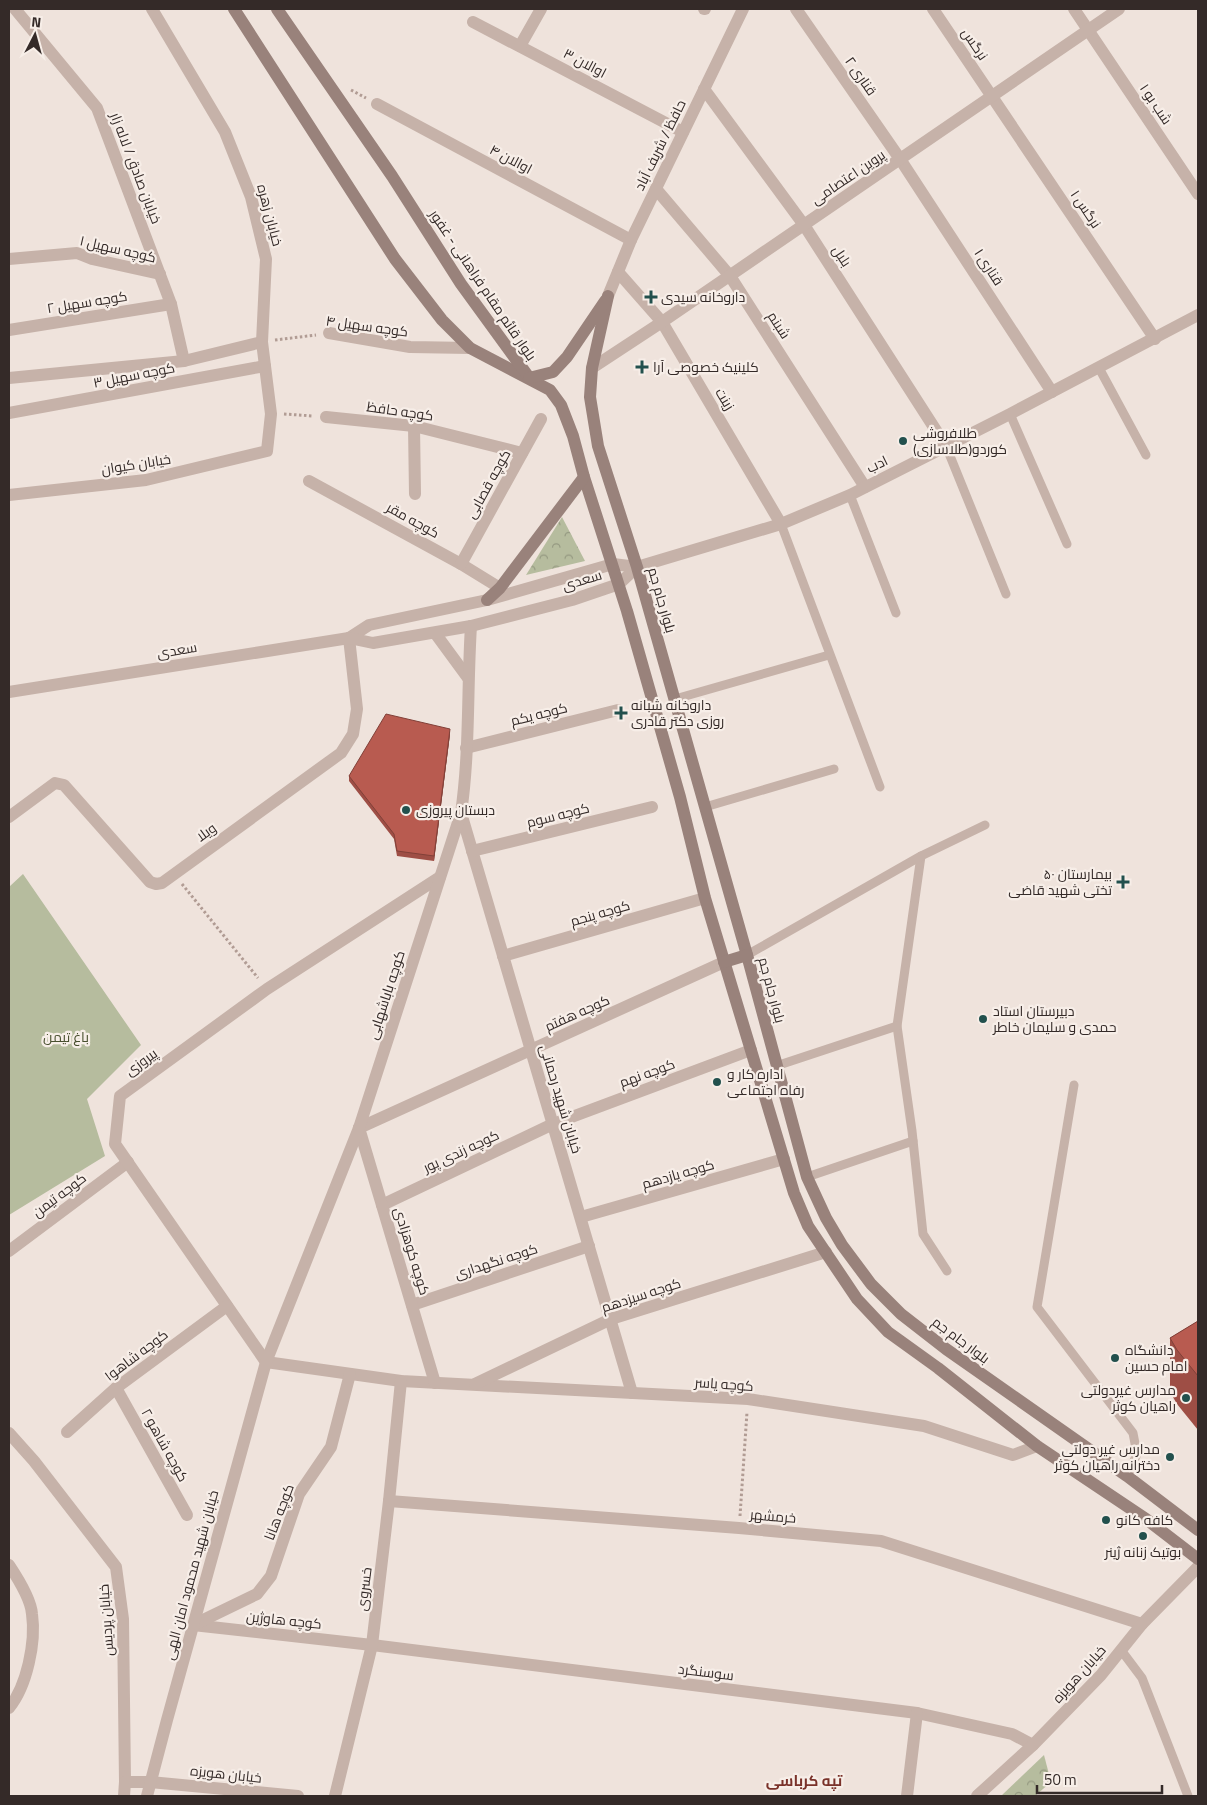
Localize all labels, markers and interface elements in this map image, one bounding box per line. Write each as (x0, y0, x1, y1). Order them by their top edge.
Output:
north arrow (10, 10, 60, 60)
text: N (30, 11, 42, 33)
street label: نرگس (957, 23, 994, 64)
street label: اوالان ۳ (560, 42, 610, 83)
street label: قناری ۲ (840, 52, 882, 100)
street label: شب بو ۱ (1135, 79, 1178, 128)
street label: حافظ / شریف آباد (628, 96, 691, 194)
street label: خیابان صادق / لاله زار (105, 108, 167, 227)
street label: اوالان ۴ (486, 139, 536, 179)
street label: پروین اعتصامی (806, 144, 889, 209)
street label: خیابان زهره (252, 181, 289, 248)
street label: نرگس ۱ (1066, 185, 1107, 232)
street label: بلوار قائم مقام فراهانی - غفور (424, 204, 542, 365)
street label: کوچه سهیل ۱ (78, 230, 158, 268)
street label: بلبل (828, 241, 857, 271)
street label: قناری ۱ (970, 244, 1009, 289)
street label: کوچه سهیل ۲ (45, 285, 129, 318)
place label: داروخانه سیدی (661, 286, 745, 307)
marker: داروخانه سیدی (645, 291, 657, 303)
street label: شبنم (763, 307, 796, 343)
street label: کوچه سهیل ۴ (325, 309, 410, 342)
street label: کوچه سهیل ۳ (91, 356, 177, 393)
place label: کلینیک خصوصی آرا (653, 356, 759, 377)
marker: کلینیک خصوصی آرا (635, 360, 649, 374)
street label: زینت (711, 383, 740, 414)
street label: کوچه حافظ (365, 395, 435, 426)
place label: طلافروشی کوردو(طلاسازی) (913, 422, 1007, 459)
marker: طلافروشی کوردو(طلاسازی) (897, 435, 909, 447)
street label: کوچه قصابی (460, 445, 515, 522)
street label: خیابان کیوان (100, 448, 172, 479)
street label: ادب (862, 449, 891, 478)
street label: کوچه مقر (382, 496, 444, 543)
street label: سعدی (559, 564, 604, 595)
street label: بلوار جام جم (643, 565, 682, 635)
street label: سعدی (155, 636, 199, 663)
place label: داروخانه شبانه روزی دکتر قادری (631, 694, 724, 731)
street label: کوچه یکم (508, 696, 570, 731)
marker: داروخانه شبانه روزی دکتر قادری (615, 707, 627, 719)
street label: کوچه سوم (524, 797, 592, 832)
place label: دبستان پیروزی (416, 799, 495, 820)
marker: دبستان پیروزی (400, 804, 412, 816)
street label: ویلا (191, 817, 220, 846)
place label: بیمارستان ۵۰ تختی شهید قاضی (1008, 863, 1112, 900)
marker: بیمارستان ۵۰ تختی شهید قاضی (1116, 875, 1130, 889)
street label: کوچه پنجم (567, 894, 632, 931)
street label: کوچه باباشهابی (361, 948, 410, 1042)
street label: بلوار جام جم (754, 955, 791, 1025)
street label: کوچه هفتم (541, 989, 613, 1036)
place label: دبیرستان استاد حمدی و سلیمان خاطر (992, 1000, 1117, 1037)
marker: دبیرستان استاد حمدی و سلیمان خاطر (977, 1013, 989, 1025)
park label: باغ تیمن (43, 1026, 89, 1047)
street label: پیروزی (120, 1042, 162, 1081)
street label: خیابان شهید رحمانی (535, 1042, 588, 1156)
street label: کوچه نهم (616, 1053, 678, 1092)
place label: اداره کار و رفاه اجتماعی (727, 1063, 804, 1100)
marker: اداره کار و رفاه اجتماعی (711, 1076, 723, 1088)
street label: کوچه زندی پور (418, 1124, 502, 1178)
street label: کوچه یازدهم (639, 1153, 717, 1194)
street label: کوچه تیمن (27, 1167, 90, 1222)
street label: کوچه کوهزادی (389, 1204, 436, 1297)
street label: کوچه نگهداری (452, 1237, 540, 1284)
street label: کوچه سیزدهم (598, 1272, 683, 1317)
street label: بلوار جام جم (928, 1311, 995, 1368)
street label: کوچه شاهو۱ (99, 1324, 172, 1386)
place label: دانشگاه امام حسین (1125, 1339, 1187, 1376)
marker: دانشگاه امام حسین (1109, 1352, 1121, 1364)
street label: کوچه یاسر (693, 1371, 754, 1396)
place label: مدارس غیردولتی راهیان کوثر (1081, 1379, 1176, 1416)
marker: مدارس غیردولتی راهیان کوثر (1180, 1392, 1192, 1404)
street label: کوچه شاهو ۲ (137, 1404, 194, 1485)
place label: مدارس غیر دولتی دخترانه راهیان کوثر (1053, 1438, 1160, 1475)
marker: مدارس غیر دولتی دخترانه راهیان کوثر (1164, 1451, 1176, 1463)
street label: کوچه هانا (258, 1481, 299, 1543)
street label: خیابان شهید محمود امان الهی (158, 1488, 223, 1662)
street label: خرمشهر (748, 1503, 797, 1528)
place label: کافه کانو (1116, 1509, 1173, 1530)
marker: کافه کانو (1100, 1514, 1112, 1526)
marker: بوتیک زنانه ژینر (1137, 1530, 1149, 1542)
place label: بوتیک زنانه ژینر (1104, 1541, 1181, 1562)
street label: خسروی (350, 1566, 377, 1612)
street label: خیابان پردیس (93, 1583, 118, 1657)
street label: کوچه هاوژین (245, 1605, 323, 1634)
street label: خیابان هویزه (1047, 1640, 1110, 1707)
street label: سوسنگرد (677, 1658, 735, 1685)
street label: خیابان هویزه (189, 1759, 263, 1788)
scale bar (1037, 1762, 1162, 1794)
text: 50 m (1044, 1768, 1077, 1791)
district label: تپه کرباسی (766, 1769, 843, 1792)

